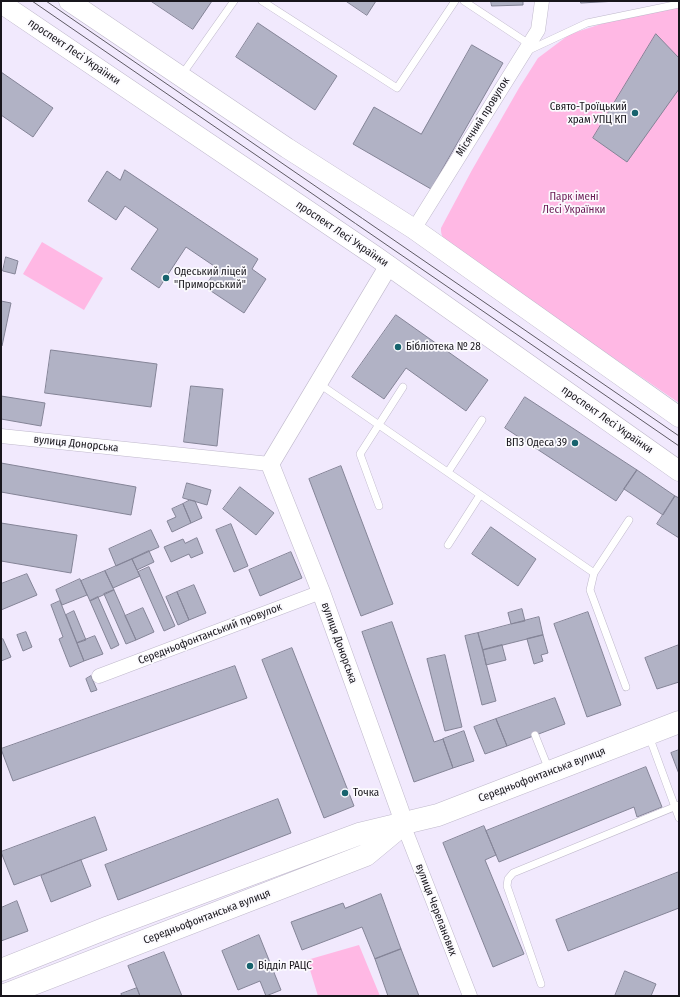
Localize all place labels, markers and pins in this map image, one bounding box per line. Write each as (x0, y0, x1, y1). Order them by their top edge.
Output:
place label: Свято-Троїцький храм УПЦ КП (550, 100, 627, 126)
marker: Свято-Троїцький храм УПЦ КП (630, 108, 640, 118)
place label: Одеський ліцей "Приморський" (174, 265, 247, 291)
marker: Одеський ліцей "Приморський" (161, 273, 171, 283)
place label: Бібліотека № 28 (406, 340, 481, 354)
marker: Бібліотека № 28 (393, 342, 403, 352)
place label: ВПЗ Одеса 39 (506, 436, 567, 450)
marker: ВПЗ Одеса 39 (570, 438, 580, 448)
place label: Точка (353, 786, 379, 800)
marker: Точка (340, 788, 350, 798)
place label: Відділ РАЦС (258, 959, 312, 973)
marker: Відділ РАЦС (245, 961, 255, 971)

